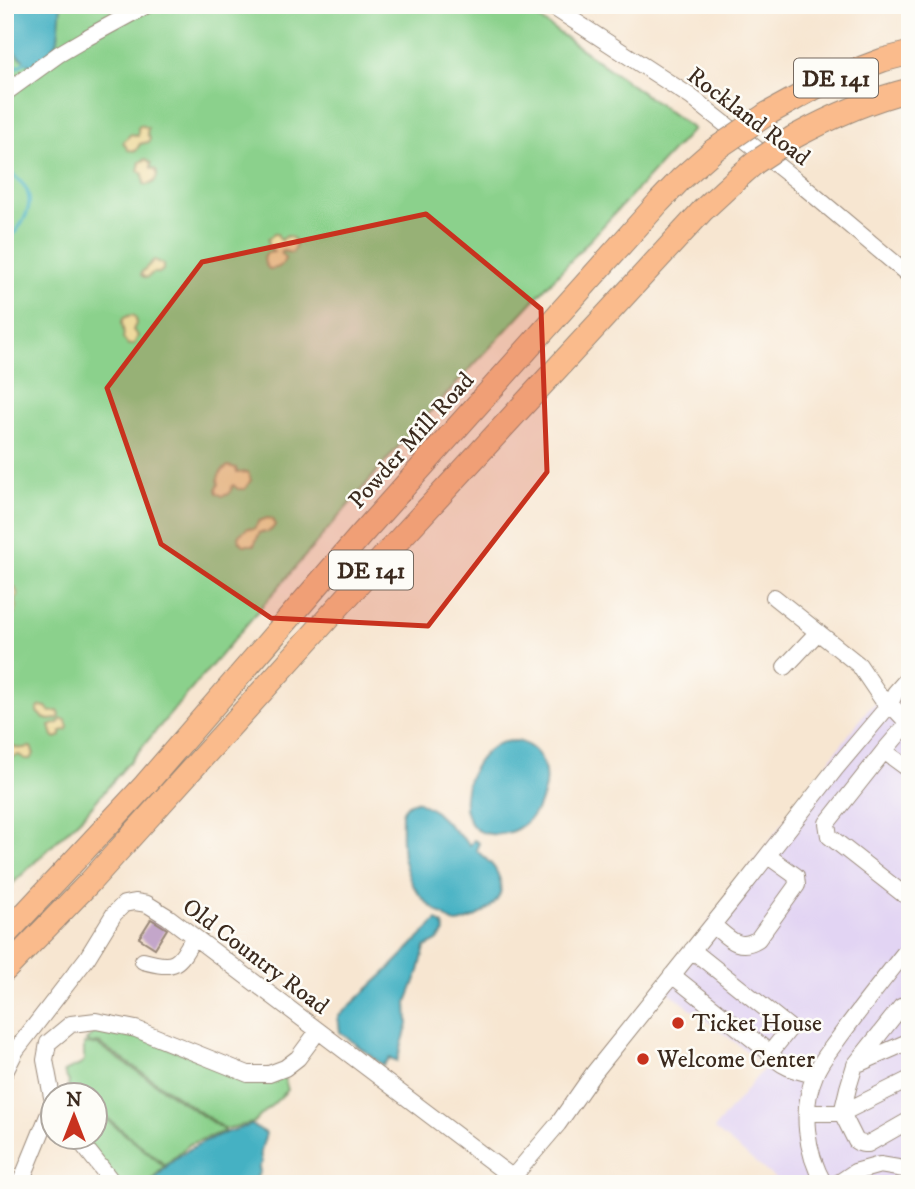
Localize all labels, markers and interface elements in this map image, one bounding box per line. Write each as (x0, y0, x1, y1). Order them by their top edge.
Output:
road number: DE 141 (794, 58, 878, 97)
street label: Rockland Road (681, 61, 816, 173)
street label: Powder Mill Road (342, 366, 481, 515)
road number: DE 141 (329, 550, 413, 590)
street label: Old Country Road (176, 892, 335, 1022)
place label: Ticket House (692, 1009, 822, 1039)
marker: Ticket House (670, 1015, 686, 1031)
place label: Welcome Center (656, 1045, 815, 1075)
marker: Welcome Center (635, 1051, 651, 1067)
north arrow (38, 1080, 108, 1150)
text: N (66, 1089, 82, 1112)

